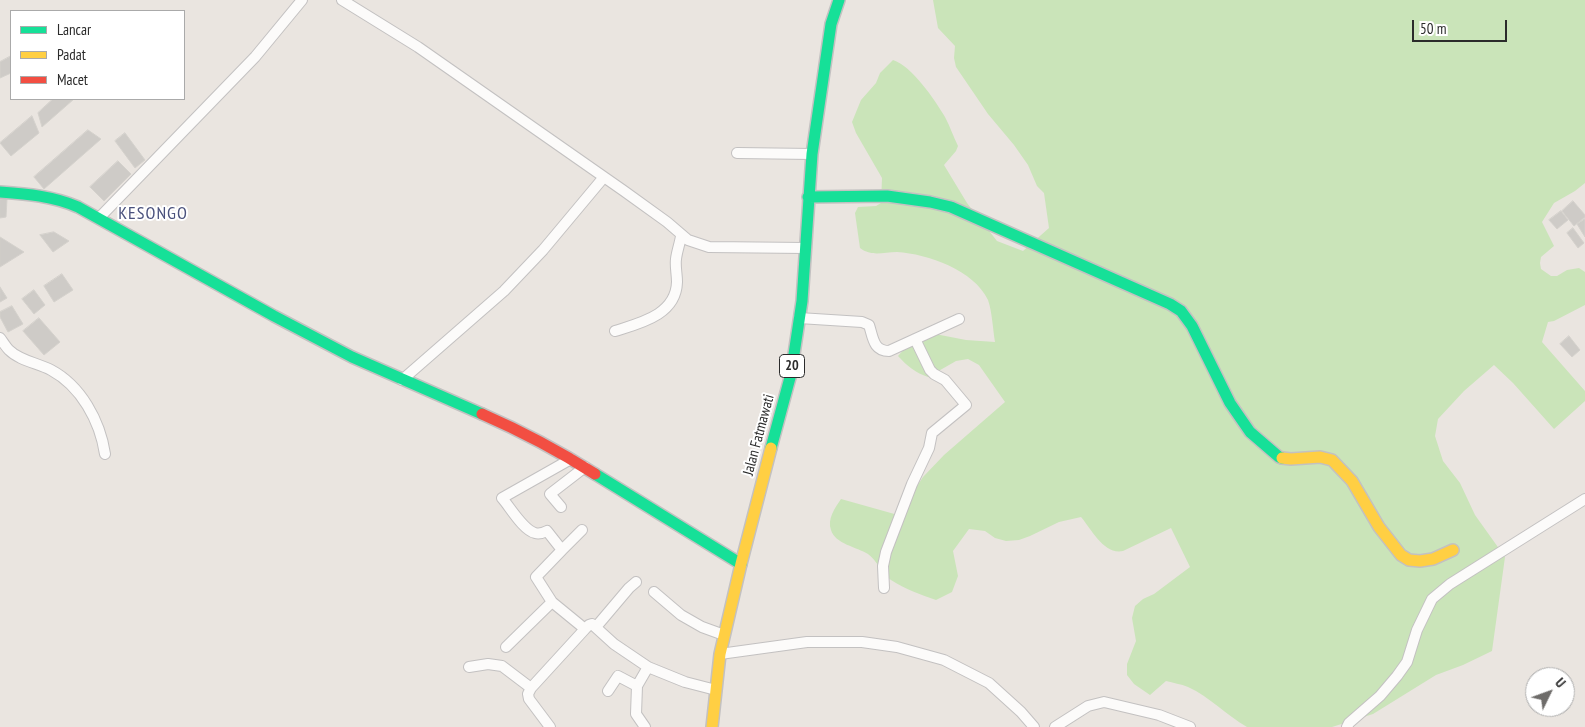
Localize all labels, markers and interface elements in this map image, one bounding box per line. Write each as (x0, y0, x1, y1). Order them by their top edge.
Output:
legend (10, 10, 185, 100)
scale bar (1415, 10, 1510, 42)
text: 50 m (1420, 19, 1446, 38)
text: Lancar (57, 20, 91, 39)
text: Padat (57, 45, 86, 64)
text: Macet (57, 70, 88, 89)
district label: KESONGO (117, 203, 189, 225)
road number: 20 (780, 354, 804, 378)
street label: Jalan Fatmawati (740, 392, 778, 478)
north arrow (1525, 667, 1575, 717)
text: U (1551, 674, 1570, 691)

